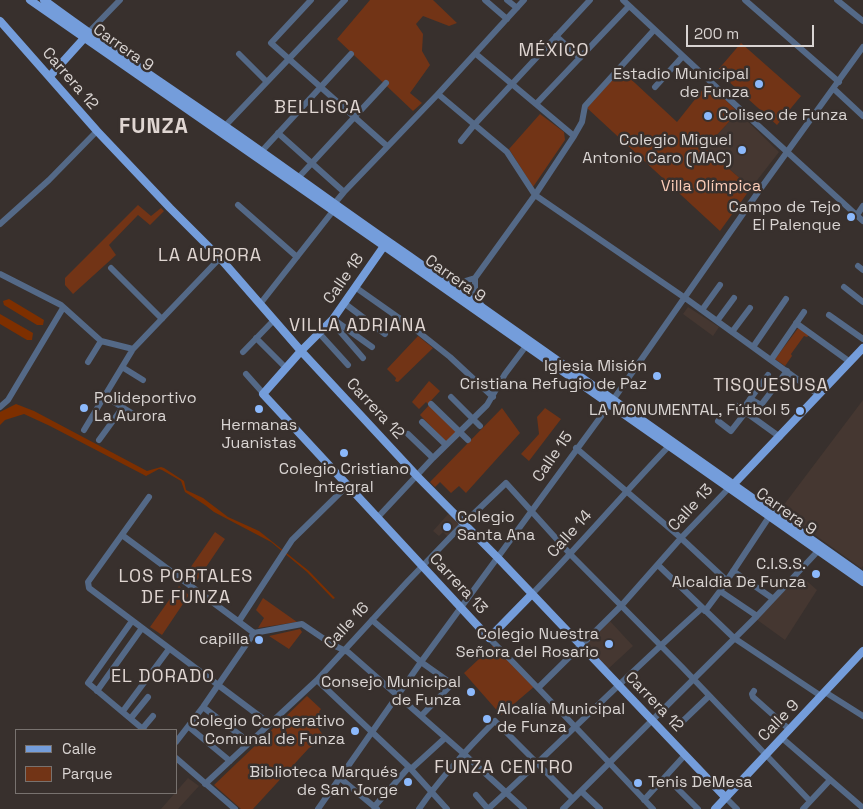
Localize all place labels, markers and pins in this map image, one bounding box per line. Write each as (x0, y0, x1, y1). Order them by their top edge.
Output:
place label: Estadio Municipal de Funza (613, 65, 749, 103)
marker: Estadio Municipal de Funza (753, 78, 765, 90)
place label: Coliseo de Funza (718, 106, 848, 126)
marker: Coliseo de Funza (702, 110, 714, 122)
place label: Colegio Miguel Antonio Caro (MAC) (582, 131, 732, 169)
marker: Colegio Miguel Antonio Caro (MAC) (736, 144, 748, 156)
place label: Campo de Tejo El Palenque (728, 198, 841, 236)
marker: Campo de Tejo El Palenque (845, 211, 857, 223)
place label: Iglesia Misión Cristiana Refugio de Paz (460, 357, 647, 395)
marker: Iglesia Misión Cristiana Refugio de Paz (651, 370, 663, 382)
place label: Polideportivo La Aurora (94, 389, 197, 427)
place label: LA MONUMENTAL, Fútbol 5 (589, 401, 790, 421)
marker: Polideportivo La Aurora (78, 402, 90, 414)
marker: Hermanas Juanistas (253, 403, 265, 415)
marker: LA MONUMENTAL, Fútbol 5 (794, 405, 806, 417)
place label: Hermanas Juanistas (221, 416, 297, 454)
marker: Colegio Cristiano Integral (338, 447, 350, 459)
place label: Colegio Cristiano Integral (279, 460, 409, 498)
place label: Colegio Santa Ana (457, 508, 535, 546)
marker: Colegio Santa Ana (441, 521, 453, 533)
place label: C.I.S.S. Alcaldia De Funza (672, 555, 806, 593)
marker: C.I.S.S. Alcaldia De Funza (810, 568, 822, 580)
place label: Colegio Nuestra Señora del Rosario (456, 625, 599, 663)
place label: capilla (199, 630, 249, 650)
marker: capilla (253, 634, 265, 646)
marker: Colegio Nuestra Señora del Rosario (603, 638, 615, 650)
place label: Consejo Municipal de Funza (321, 673, 461, 711)
marker: Consejo Municipal de Funza (465, 686, 477, 698)
place label: Alcalía Municipal de Funza (497, 700, 625, 738)
place label: Colegio Cooperativo Comunal de Funza (190, 712, 345, 750)
marker: Alcalía Municipal de Funza (481, 713, 493, 725)
marker: Colegio Cooperativo Comunal de Funza (349, 725, 361, 737)
place label: Biblioteca Marqués de San Jorge (250, 763, 398, 801)
place label: Tenis DeMesa (648, 773, 753, 793)
marker: Biblioteca Marqués de San Jorge (402, 776, 414, 788)
marker: Tenis DeMesa (632, 777, 644, 789)

